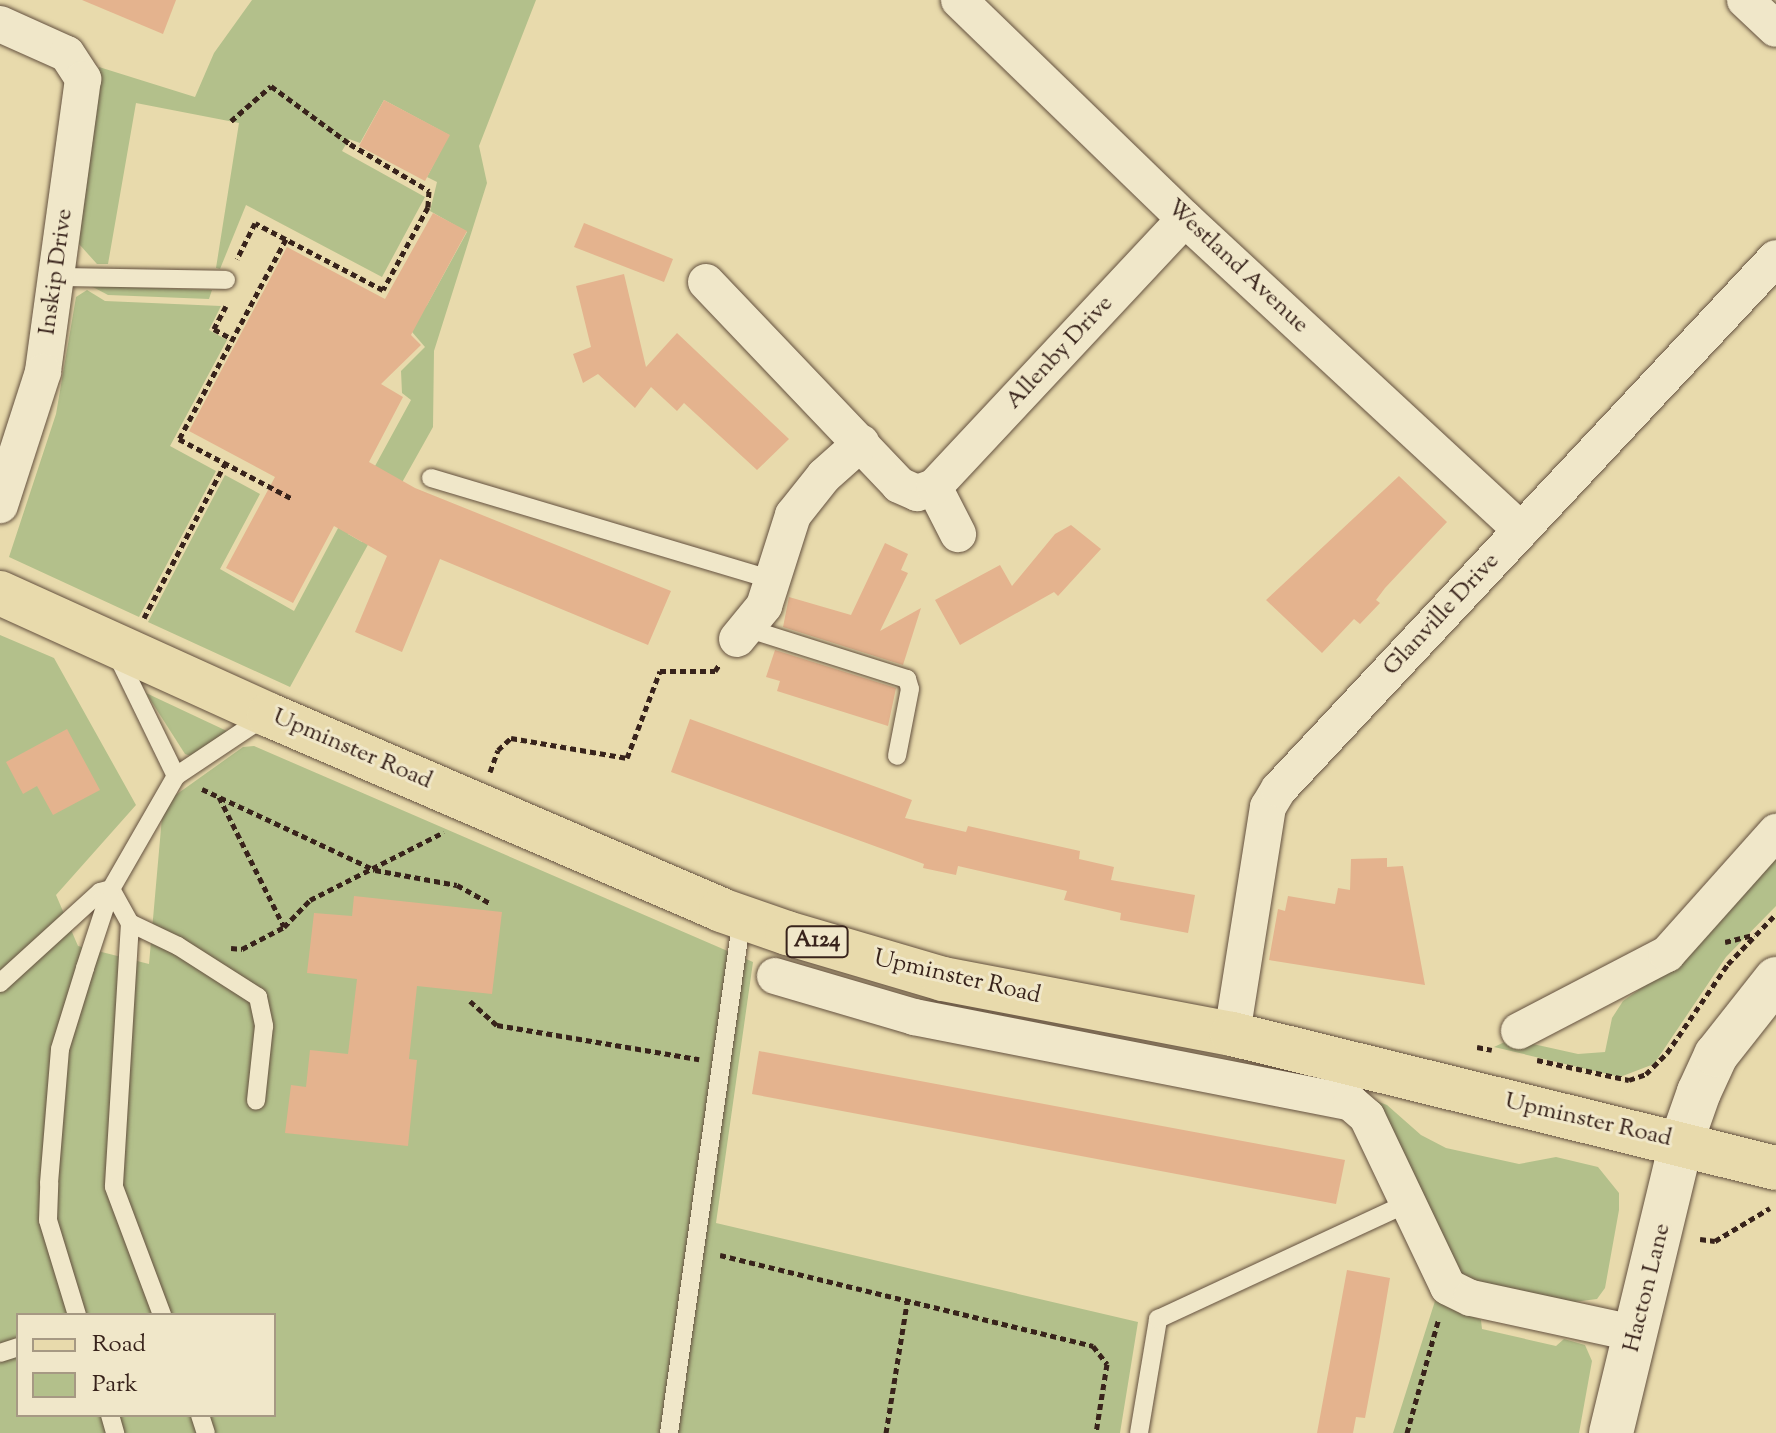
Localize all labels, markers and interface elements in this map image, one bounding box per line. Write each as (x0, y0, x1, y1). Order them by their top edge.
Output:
street label: Westland Avenue (1160, 194, 1314, 340)
street label: Inskip Drive (34, 207, 80, 337)
street label: Allenby Drive (1000, 290, 1120, 416)
street label: Glanville Drive (1378, 548, 1506, 682)
street label: Upminster Road (268, 703, 436, 797)
road number: A124 (785, 924, 849, 960)
street label: Upminster Road (871, 945, 1043, 1011)
street label: Upminster Road (1502, 1088, 1674, 1154)
street label: Hacton Lane (1618, 1221, 1678, 1355)
legend (16, 1313, 276, 1417)
text: Road (92, 1328, 146, 1362)
text: Park (92, 1368, 138, 1402)

